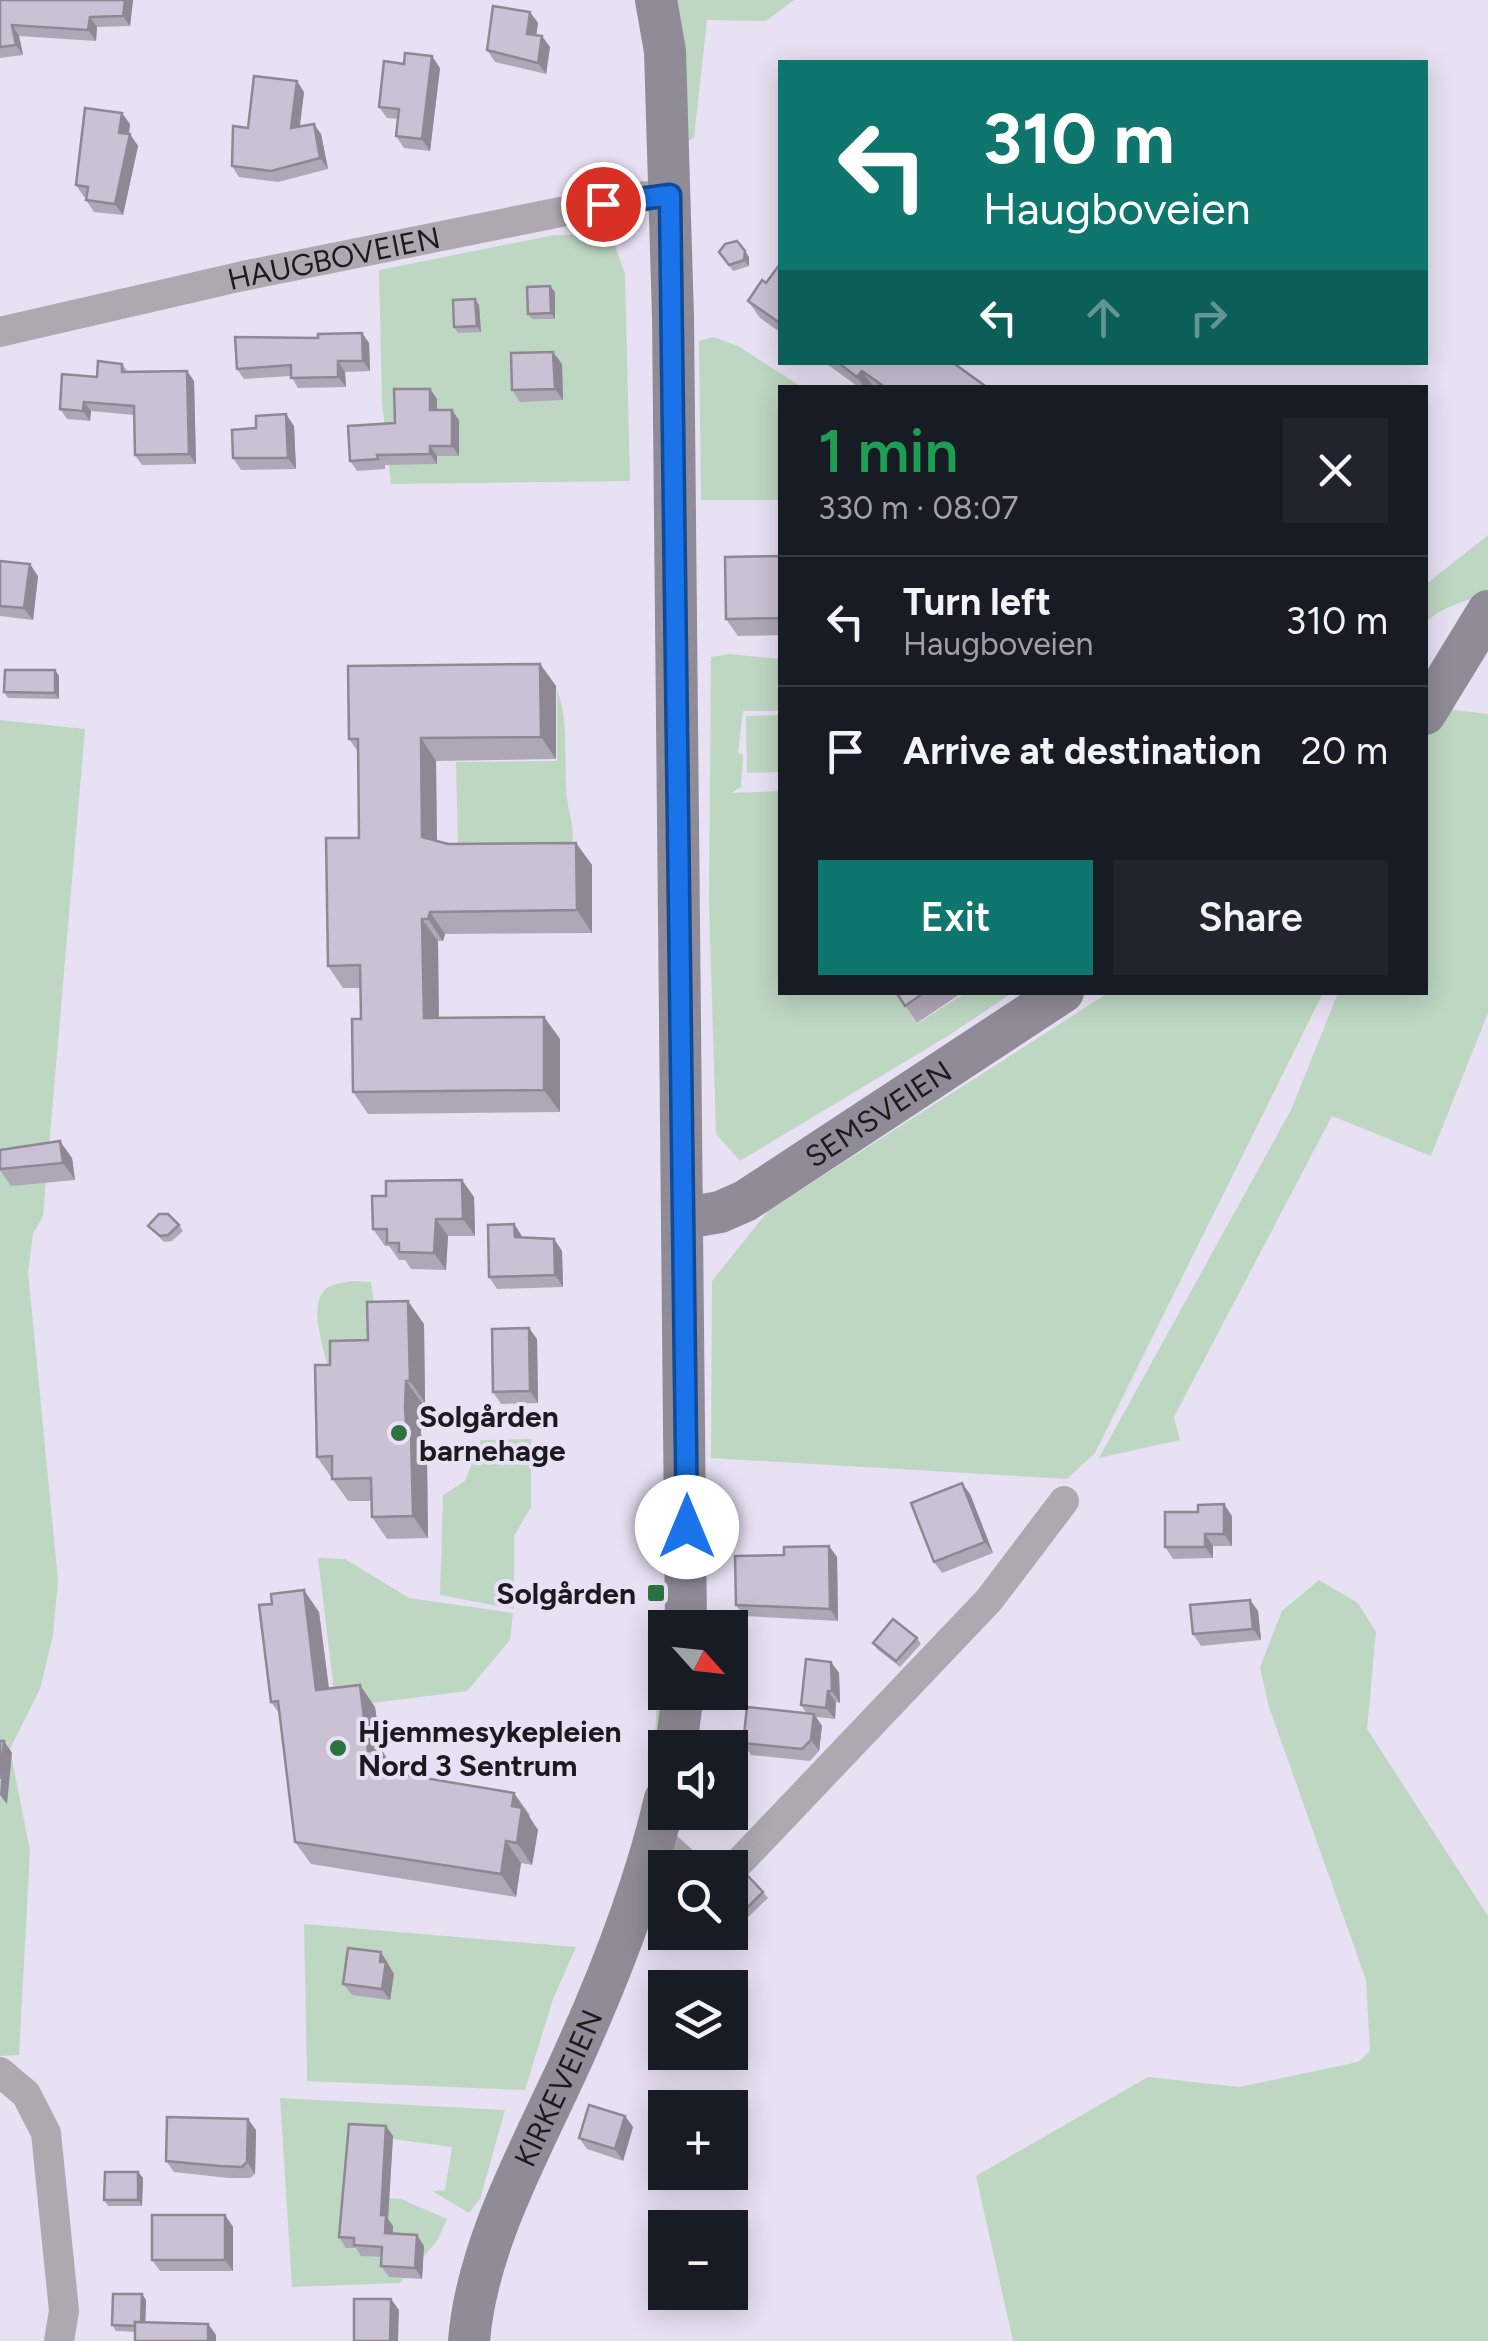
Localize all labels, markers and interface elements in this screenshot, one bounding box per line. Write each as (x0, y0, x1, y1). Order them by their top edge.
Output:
text: 310 m (983, 96, 1175, 181)
icon: left (818, 100, 948, 230)
pin (561, 162, 646, 247)
icon: arrive (576, 177, 631, 232)
text: Haugboveien (983, 181, 1251, 235)
street label: HAUGBOVEIEN (224, 218, 443, 297)
icon: left (971, 290, 1026, 345)
icon: ahead (1076, 290, 1131, 345)
icon: right (1181, 290, 1236, 345)
text: 1 min (818, 415, 958, 487)
button: close (1283, 418, 1388, 523)
text: 330 m · 08:07 (818, 489, 1018, 527)
text: Turn left (903, 579, 1051, 625)
icon: left (818, 594, 873, 649)
text: 310 m (1286, 598, 1388, 644)
text: Haugboveien (903, 625, 1093, 663)
icon: arrive (818, 724, 873, 779)
text: Arrive at destination (903, 728, 1261, 774)
text: 20 m (1301, 728, 1388, 774)
button: Exit (818, 860, 1093, 975)
button: Share (1113, 860, 1388, 975)
street label: SEMSVEIEN (798, 1052, 958, 1175)
place label: Solgården barnehage (419, 1398, 566, 1469)
marker: Solgården barnehage (388, 1422, 410, 1444)
position arrow (635, 1475, 739, 1579)
place label: Solgården (496, 1575, 636, 1612)
marker: Solgården (645, 1582, 667, 1604)
north arrow (648, 1610, 748, 1710)
map controls (648, 1610, 748, 2310)
place label: Hjemmesykepleien Nord 3 Sentrum (358, 1713, 622, 1784)
button: sound (648, 1730, 748, 1830)
marker: Hjemmesykepleien Nord 3 Sentrum (327, 1737, 349, 1759)
button: search (648, 1850, 748, 1950)
button: layers (648, 1970, 748, 2070)
street label: KIRKEVEIEN (506, 2004, 610, 2172)
button: + (648, 2090, 748, 2190)
button: − (648, 2210, 748, 2310)

